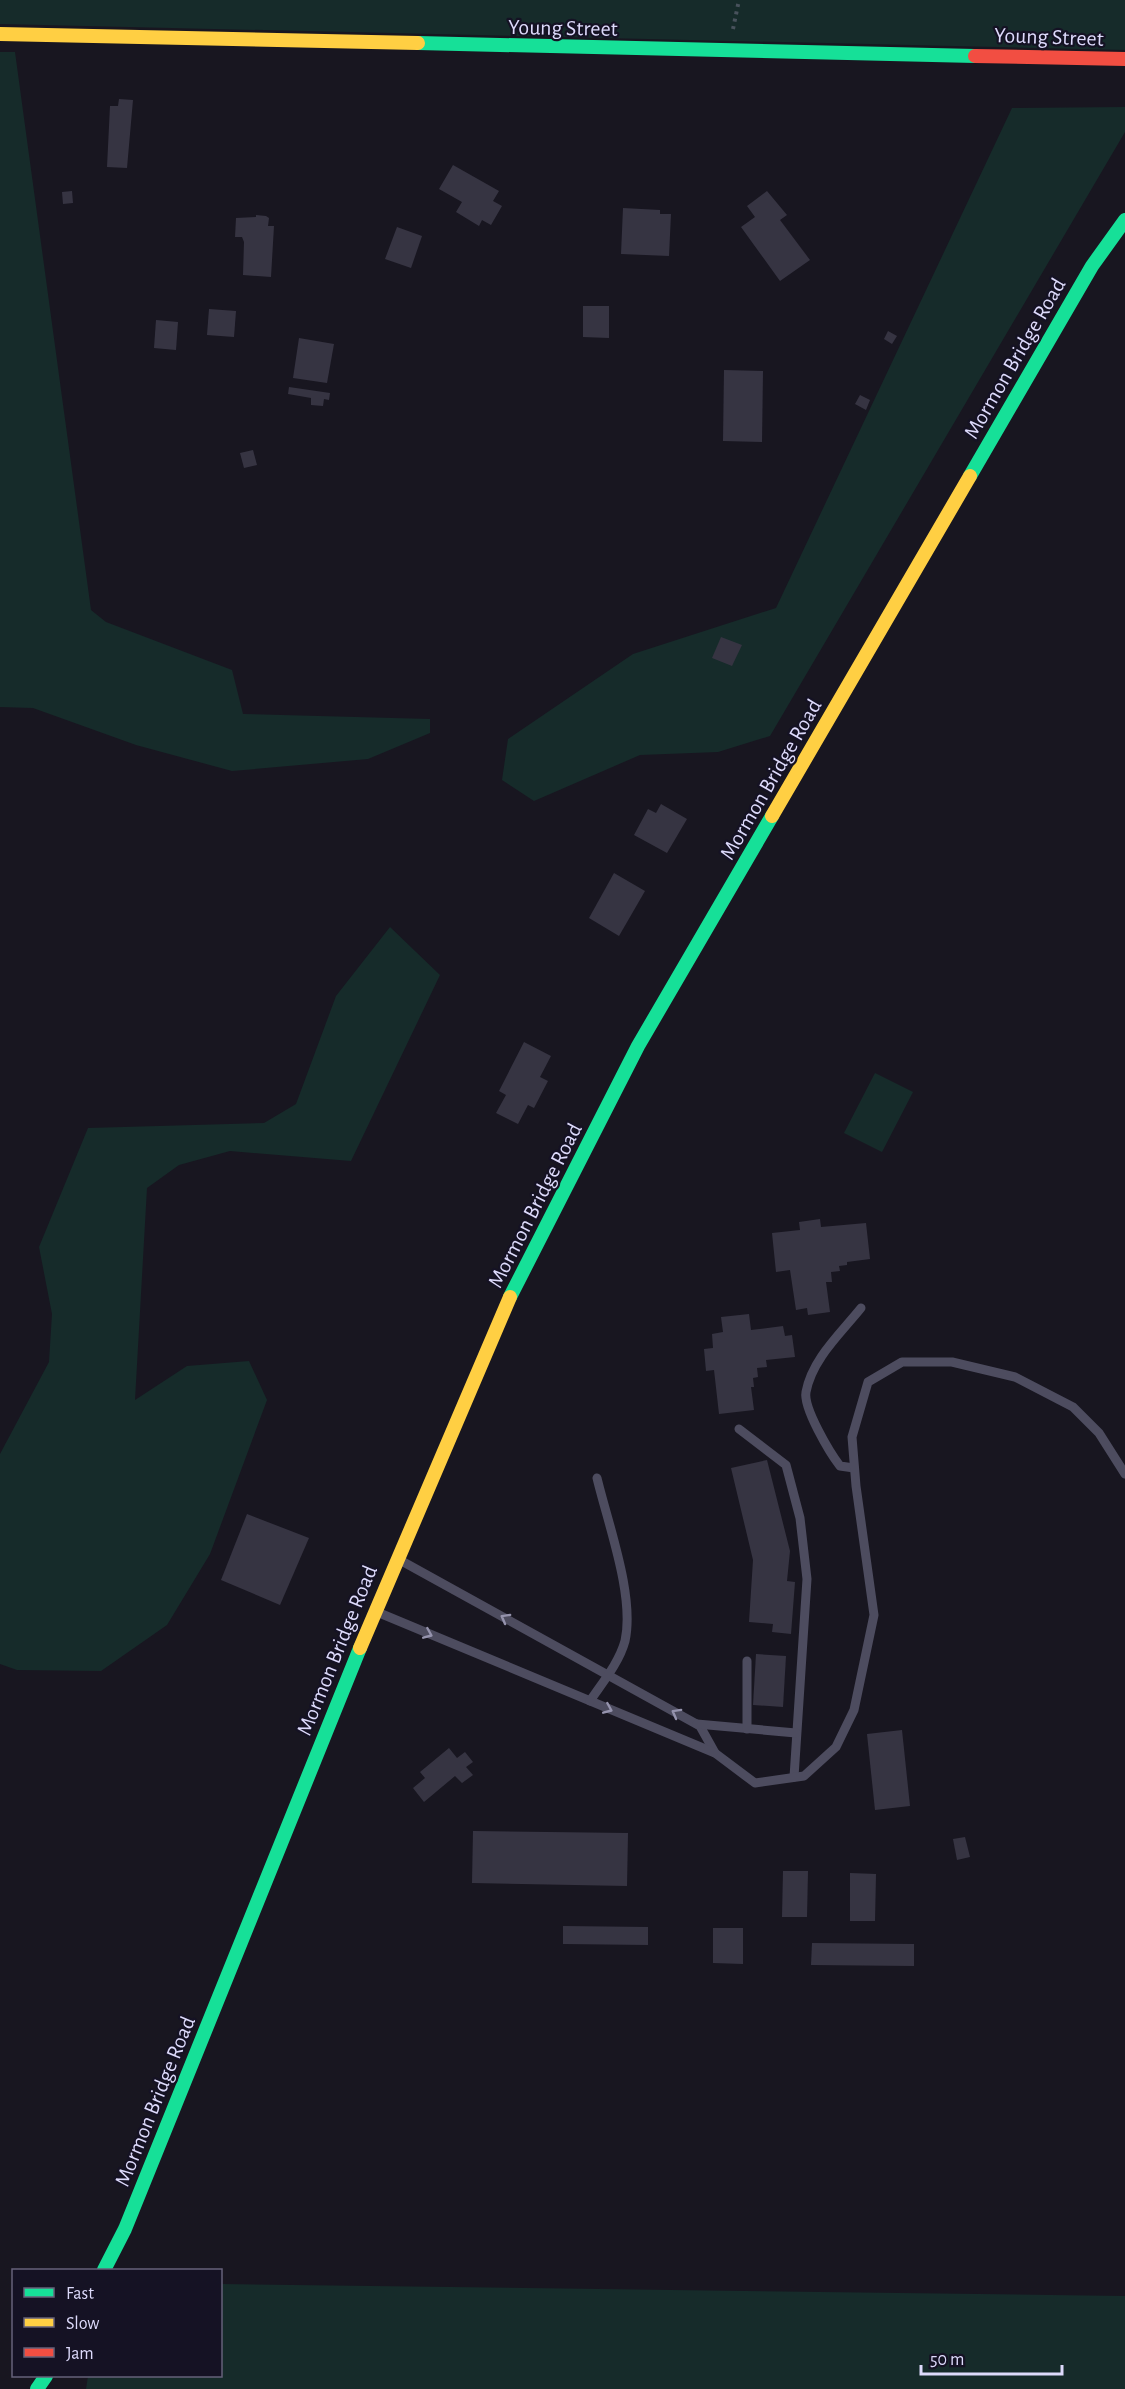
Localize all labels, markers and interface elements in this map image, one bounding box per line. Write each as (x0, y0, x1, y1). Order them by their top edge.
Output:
street label: Young Street (508, 16, 618, 40)
street label: Young Street (994, 24, 1104, 50)
street label: Mormon Bridge Road (960, 274, 1070, 443)
street label: Mormon Bridge Road (716, 695, 826, 864)
street label: Mormon Bridge Road (484, 1120, 586, 1291)
street label: Mormon Bridge Road (293, 1562, 381, 1739)
one-way arrow (501, 1614, 511, 1625)
one-way arrow (422, 1627, 433, 1639)
one-way arrow (602, 1702, 613, 1714)
one-way arrow (671, 1709, 682, 1720)
street label: Mormon Bridge Road (111, 2013, 199, 2190)
legend (12, 2269, 222, 2377)
text: Fast (66, 2285, 94, 2303)
text: Slow (66, 2315, 99, 2333)
scale bar (921, 2338, 1062, 2376)
text: Jam (66, 2345, 94, 2363)
text: 50 m (930, 2351, 964, 2369)

